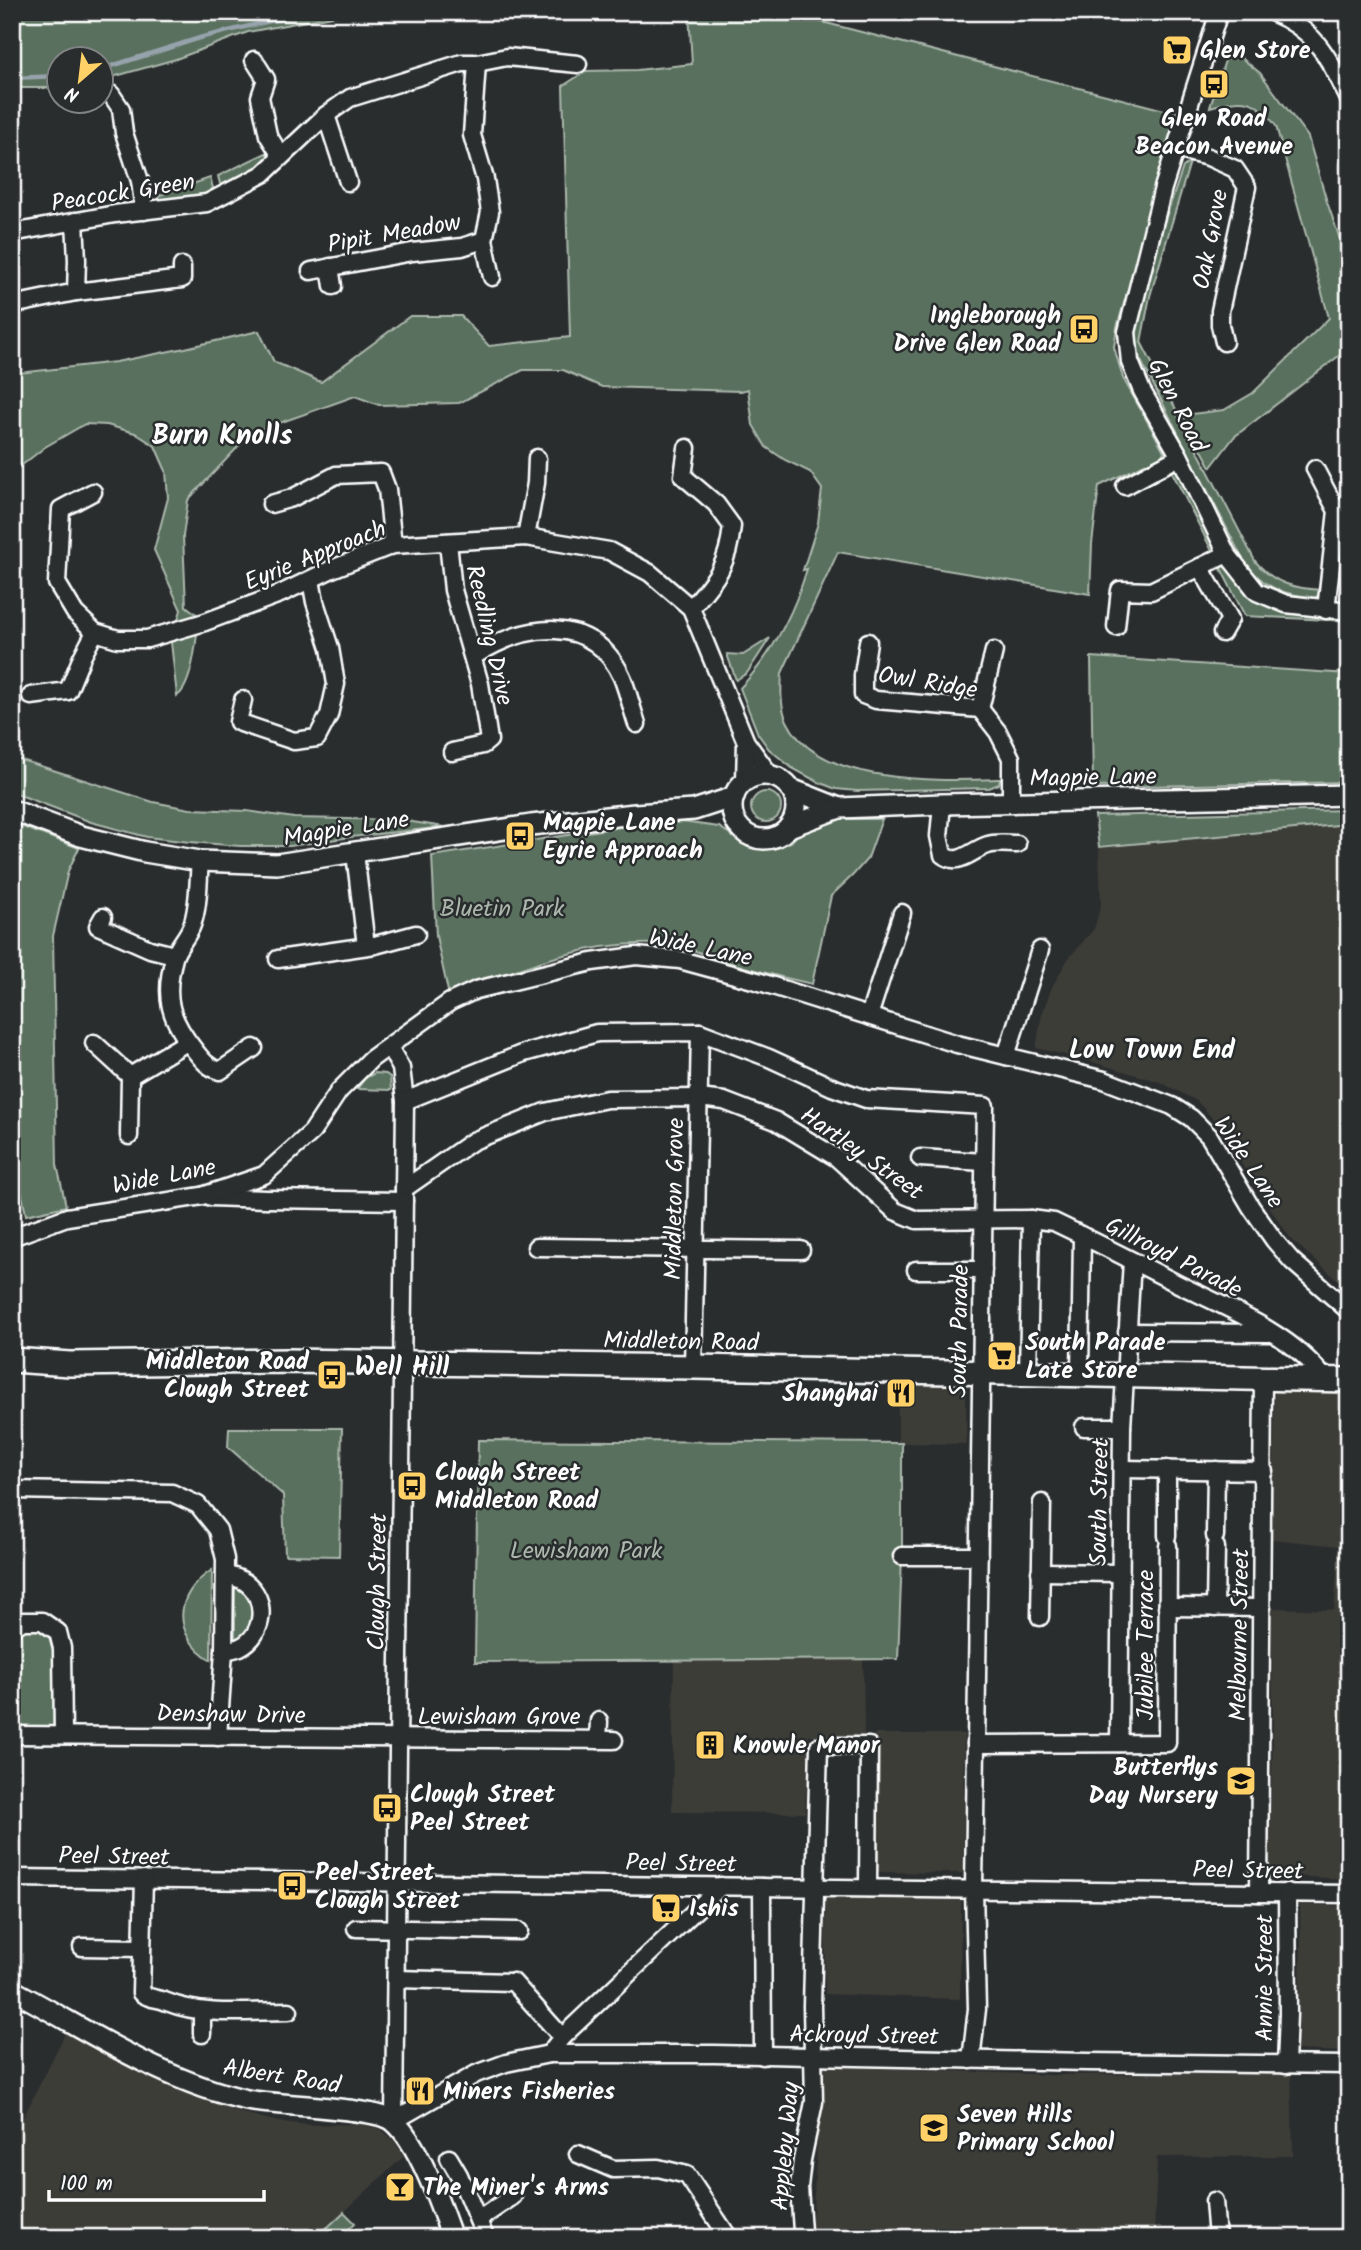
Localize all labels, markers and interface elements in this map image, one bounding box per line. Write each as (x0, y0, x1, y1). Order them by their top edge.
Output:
place label: Glen Store (1200, 32, 1311, 71)
supermarket icon: Glen Store (1160, 33, 1194, 67)
north arrow (46, 46, 116, 116)
bus stop icon: Glen Road Beacon Avenue (1197, 67, 1231, 101)
text: N (61, 77, 85, 109)
place label: Glen Road Beacon Avenue (1135, 100, 1293, 167)
street label: Peacock Green (48, 163, 198, 224)
street label: Oak Grove (1183, 186, 1240, 293)
street label: Pipit Meadow (324, 203, 465, 265)
place label: Ingleborough Drive Glen Road (894, 297, 1062, 364)
bus stop icon: Ingleborough Drive Glen Road (1067, 312, 1101, 346)
street label: Glen Road (1136, 351, 1218, 461)
district label: Burn Knolls (152, 414, 292, 459)
street label: Eyrie Approach (238, 510, 393, 603)
street label: Reedling Drive (453, 561, 524, 710)
street label: Owl Ridge (875, 656, 981, 711)
street label: Magpie Lane (1029, 758, 1157, 799)
street label: Magpie Lane (280, 800, 412, 859)
place label: Magpie Lane Eyrie Approach (543, 804, 703, 871)
bus stop icon: Magpie Lane Eyrie Approach (503, 819, 537, 853)
park label: Bluetin Park (440, 890, 565, 929)
street label: Wide Lane (645, 918, 756, 978)
district label: Low Town End (1069, 1030, 1236, 1072)
street label: Hartley Street (791, 1097, 931, 1212)
street label: Wide Lane (1202, 1108, 1293, 1217)
street label: Middleton Grove (655, 1117, 696, 1280)
street label: Wide Lane (109, 1148, 220, 1207)
street label: Gillroyd Parade (1098, 1207, 1249, 1310)
street label: South Parade (940, 1264, 981, 1398)
street label: Middleton Road (603, 1322, 760, 1363)
place label: South Parade Late Store (1025, 1324, 1166, 1391)
supermarket icon: South Parade Late Store (985, 1339, 1019, 1373)
place label: Middleton Road Clough Street (146, 1343, 310, 1410)
district label: Well Hill (355, 1347, 449, 1389)
bus stop icon: Middleton Road Clough Street (315, 1358, 349, 1392)
place label: Shanghai (782, 1375, 879, 1414)
restaurant icon: Shanghai (884, 1376, 918, 1410)
street label: South Street (1080, 1437, 1121, 1566)
place label: Clough Street Middleton Road (435, 1454, 599, 1521)
bus stop icon: Clough Street Middleton Road (395, 1469, 429, 1503)
street label: Clough Street (358, 1512, 399, 1651)
park label: Lewisham Park (510, 1532, 663, 1571)
street label: Melbourne Street (1219, 1548, 1262, 1722)
street label: Jubilee Terrace (1127, 1570, 1166, 1720)
street label: Denshaw Drive (156, 1695, 306, 1736)
street label: Lewisham Grove (417, 1698, 581, 1737)
place label: Knowle Manor (733, 1727, 881, 1766)
building icon: Knowle Manor (693, 1728, 727, 1762)
place label: Butterflys Day Nursery (1088, 1749, 1219, 1816)
school or university icon: Butterflys Day Nursery (1224, 1764, 1258, 1798)
place label: Clough Street Peel Street (410, 1776, 556, 1843)
bus stop icon: Clough Street Peel Street (370, 1791, 404, 1825)
street label: Peel Street (58, 1837, 171, 1878)
street label: Peel Street (625, 1844, 738, 1885)
street label: Peel Street (1192, 1851, 1305, 1892)
place label: Peel Street Clough Street (315, 1854, 461, 1921)
bus stop icon: Peel Street Clough Street (275, 1869, 309, 1903)
place label: Ishis (689, 1890, 739, 1929)
supermarket icon: Ishis (649, 1891, 683, 1925)
street label: Annie Street (1246, 1914, 1285, 2042)
street label: Ackroyd Street (789, 2016, 940, 2057)
street label: Albert Road (220, 2049, 345, 2106)
place label: Miners Fisheries (443, 2073, 615, 2112)
restaurant icon: Miners Fisheries (403, 2074, 437, 2108)
street label: Appleby Way (761, 2079, 812, 2212)
place label: Seven Hills Primary School (957, 2096, 1115, 2163)
school or university icon: Seven Hills Primary School (917, 2111, 951, 2145)
scale bar (49, 2159, 264, 2203)
text: 100 m (60, 2168, 113, 2201)
place label: The Miner's Arms (423, 2169, 609, 2208)
bar icon: The Miner's Arms (383, 2170, 417, 2204)

